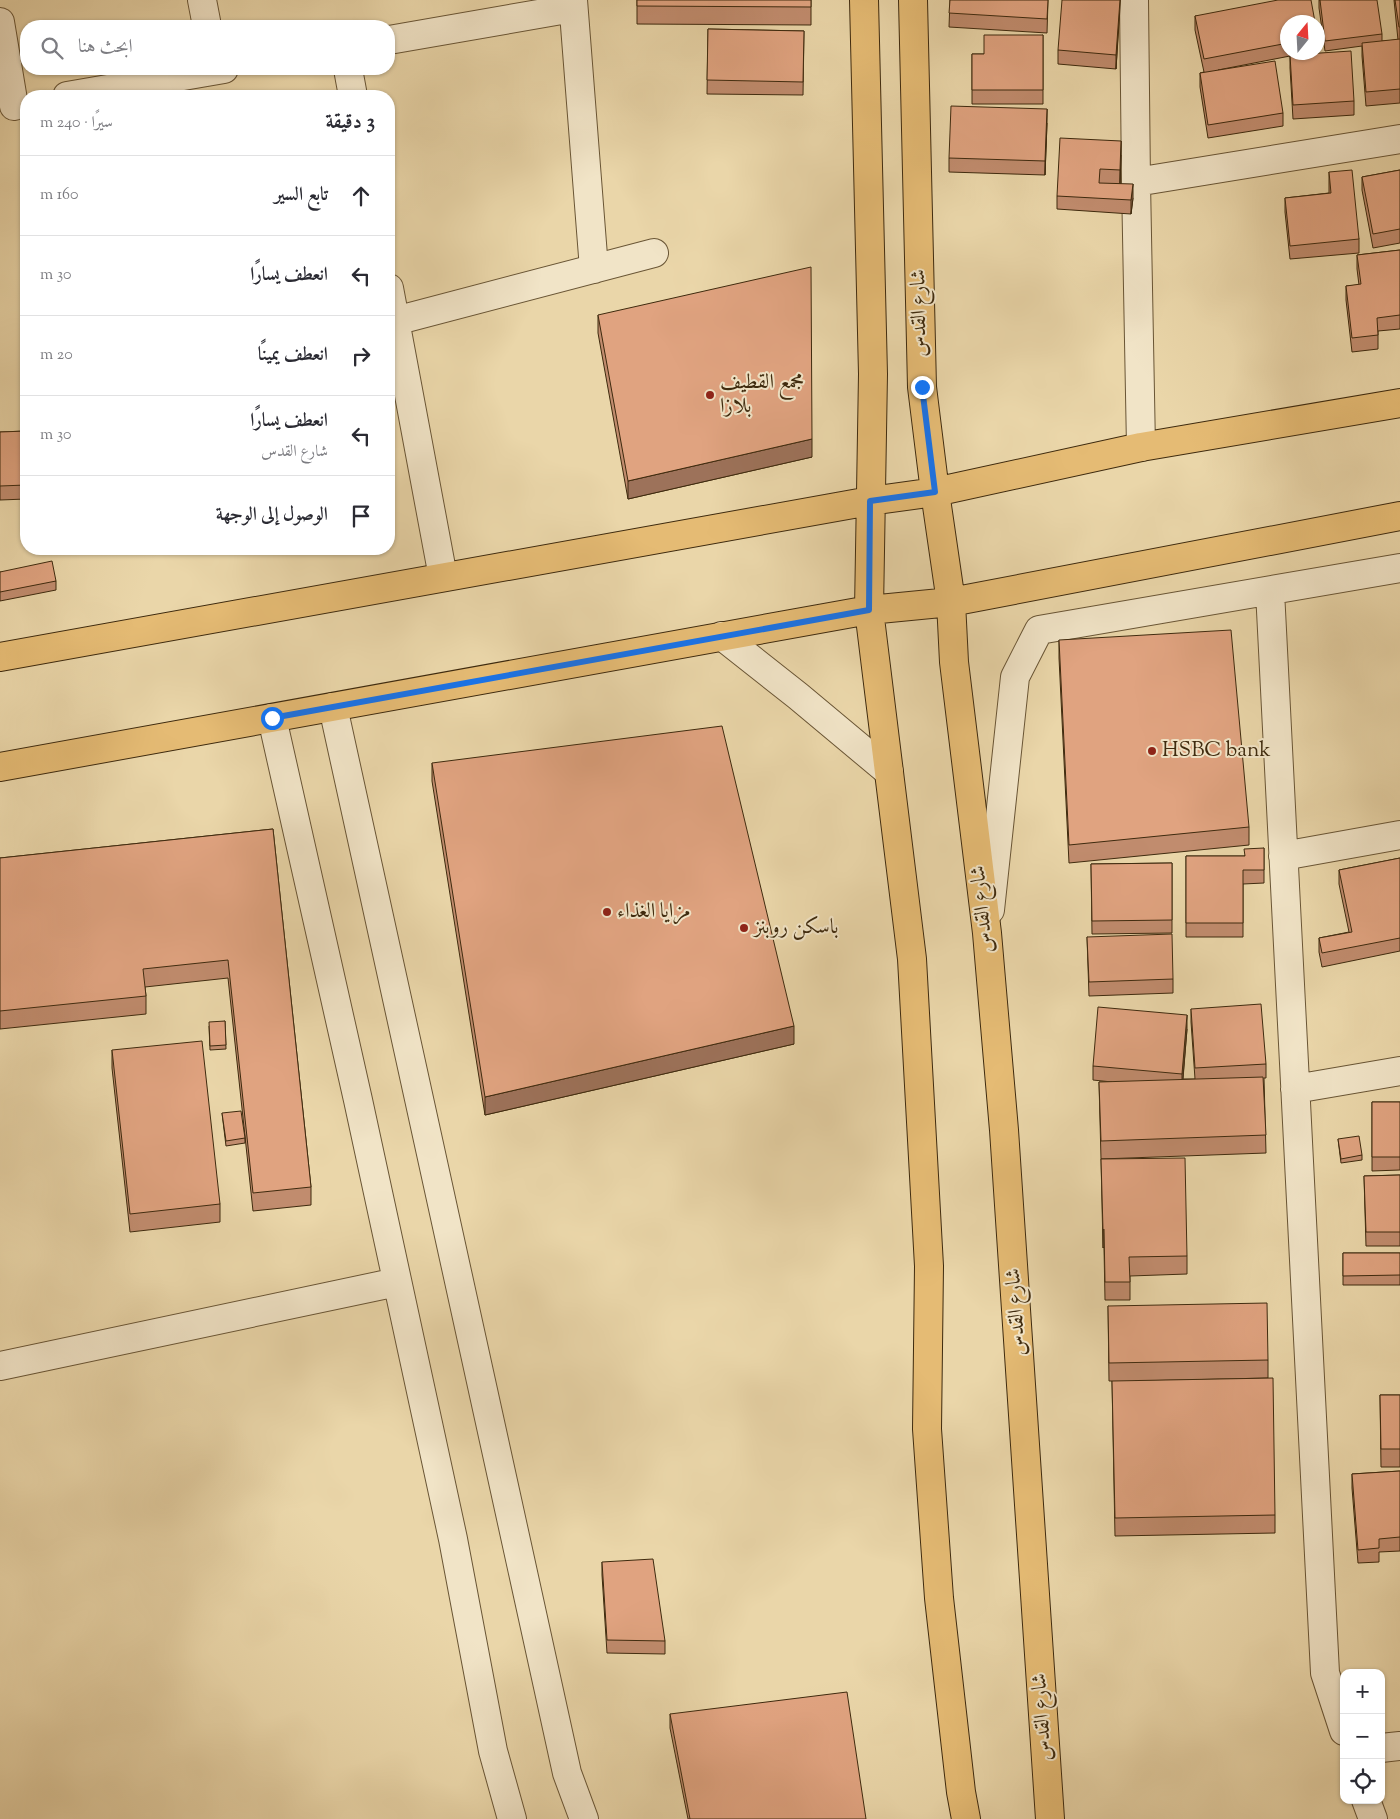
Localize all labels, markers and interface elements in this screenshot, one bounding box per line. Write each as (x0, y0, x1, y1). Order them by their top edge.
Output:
north arrow (1280, 15, 1325, 60)
search box (20, 20, 395, 75)
icon: search (38, 34, 66, 62)
text: ابحث هنا (78, 34, 133, 61)
text: 3 دقيقة (325, 108, 375, 138)
text: سيرًا · 240 m (40, 112, 113, 135)
text: تابع السير (274, 182, 328, 209)
icon: ahead (347, 182, 375, 210)
text: 160 m (40, 184, 79, 207)
text: انعطف يسارًا (250, 262, 328, 289)
icon: left (347, 262, 375, 290)
text: 30 m (40, 264, 71, 287)
street label: شارع القدس (904, 269, 937, 357)
text: انعطف يمينًا (258, 342, 328, 369)
icon: right (347, 342, 375, 370)
text: 20 m (40, 344, 73, 367)
place label: مجمع القطيف بلازا (720, 368, 804, 422)
route end (911, 376, 934, 399)
marker: مجمع القطيف بلازا (704, 389, 716, 401)
text: انعطف يسارًا (250, 408, 328, 435)
icon: left (347, 422, 375, 450)
text: 30 m (40, 424, 71, 447)
text: شارع القدس (261, 441, 328, 464)
text: الوصول إلى الوجهة (216, 502, 328, 529)
icon: arrive (347, 502, 375, 530)
route start (261, 707, 284, 730)
place label: HSBC bank (1162, 736, 1271, 766)
marker: HSBC bank (1146, 745, 1158, 757)
street label: شارع القدس (963, 864, 1004, 954)
place label: مزايا الغذاء (617, 897, 690, 927)
marker: مزايا الغذاء (601, 906, 613, 918)
place label: باسكن روبنز (752, 913, 839, 943)
marker: باسكن روبنز (738, 922, 750, 934)
street label: شارع القدس (999, 1267, 1036, 1357)
map controls (1340, 1669, 1385, 1804)
button: + (1340, 1669, 1385, 1714)
street label: شارع القدس (1025, 1672, 1062, 1762)
button: − (1340, 1714, 1385, 1759)
button: locate (1340, 1759, 1385, 1804)

